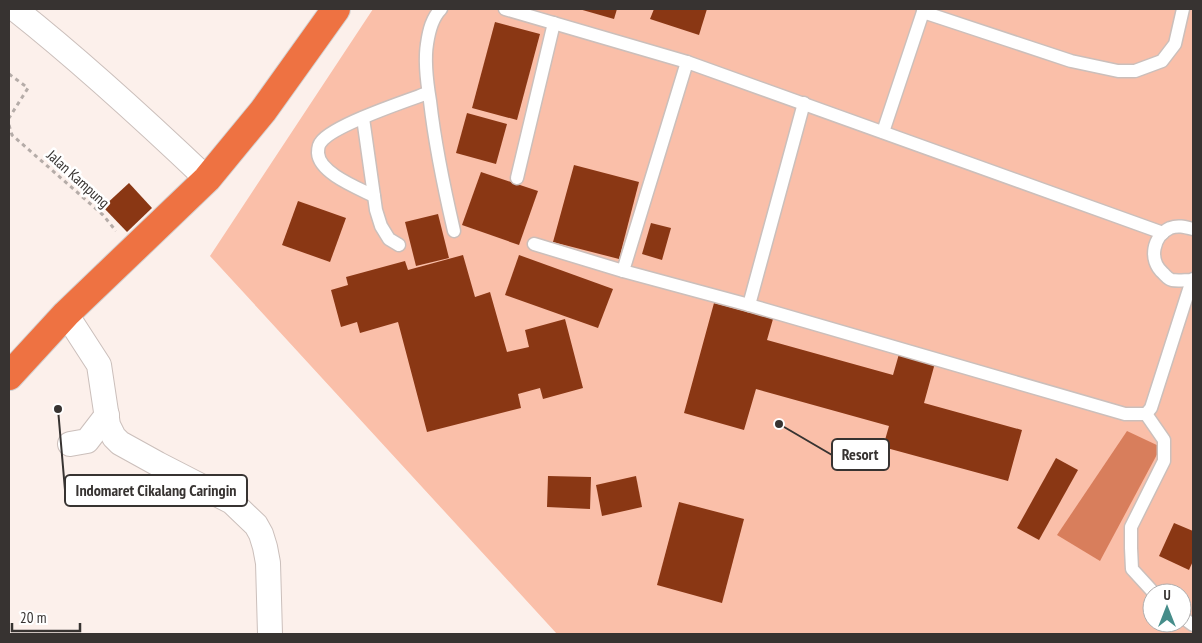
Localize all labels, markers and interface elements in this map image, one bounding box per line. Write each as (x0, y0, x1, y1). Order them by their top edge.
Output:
street label: Jalan Kampung (42, 145, 114, 212)
callout: Resort (832, 439, 889, 470)
text: Resort (842, 444, 879, 464)
callout: Indomaret Cikalang Caringin (65, 475, 247, 506)
text: Indomaret Cikalang Caringin (76, 480, 236, 500)
north arrow (1142, 583, 1192, 633)
text: U (1163, 586, 1171, 604)
scale bar (12, 600, 80, 632)
text: 20 m (20, 608, 46, 627)

